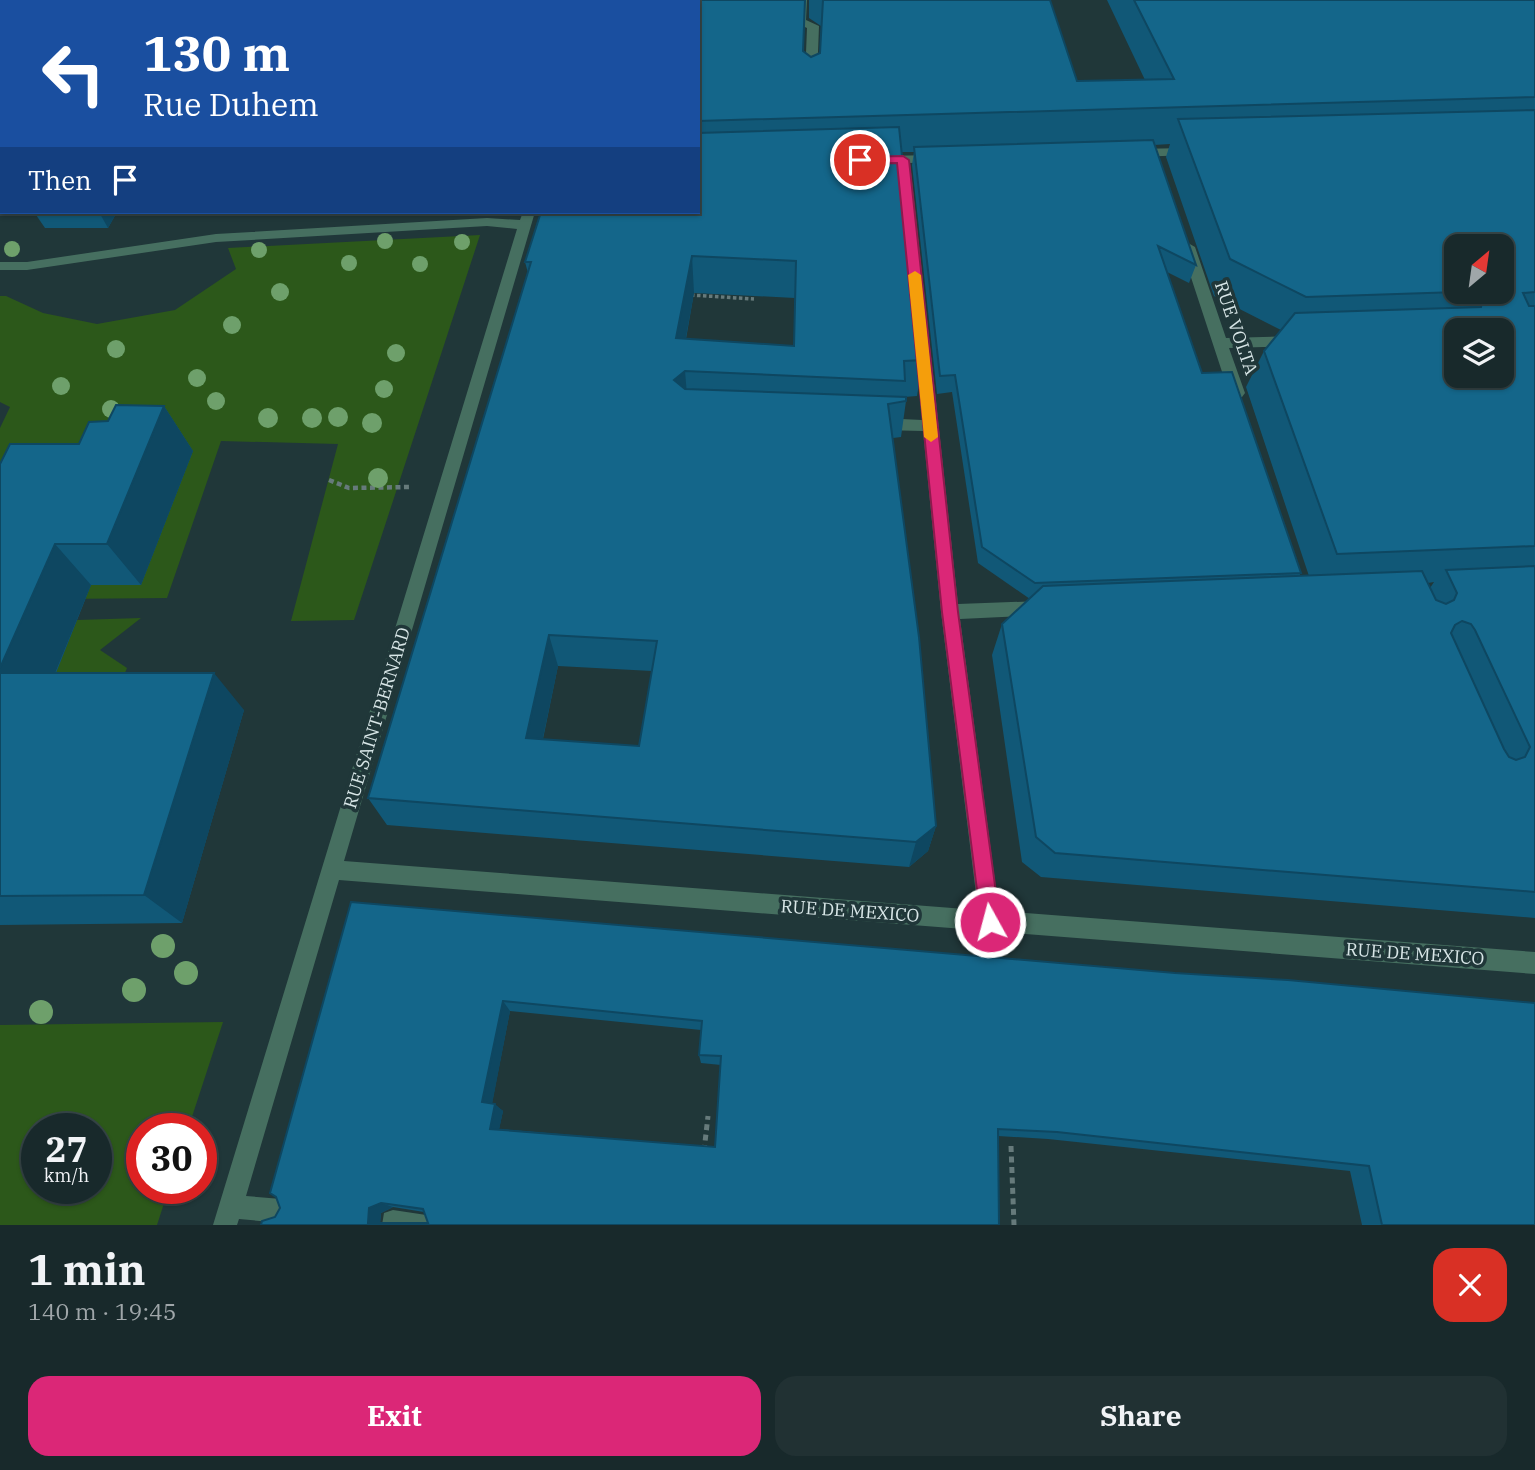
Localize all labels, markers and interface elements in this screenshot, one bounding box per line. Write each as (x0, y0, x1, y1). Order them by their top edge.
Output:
text: 130 m (143, 21, 290, 84)
icon: left (28, 28, 119, 119)
text: Rue Duhem (143, 83, 319, 125)
pin (830, 130, 890, 190)
icon: arrive (841, 141, 879, 179)
icon: arrive (106, 161, 144, 199)
text: Then (28, 163, 92, 197)
north arrow (1444, 234, 1514, 304)
map controls (1444, 234, 1514, 388)
street label: RUE VOLTA (1210, 278, 1263, 378)
button: layers (1444, 318, 1514, 388)
street label: RUE SAINT-BERNARD (338, 624, 415, 811)
position arrow (953, 885, 1027, 959)
street label: RUE DE MEXICO (780, 894, 920, 927)
street label: RUE DE MEXICO (1345, 937, 1485, 970)
speed limit sign: 30 (126, 1113, 217, 1204)
text: 27 (45, 1126, 88, 1172)
text: km/h (44, 1164, 89, 1187)
text: 1 min (28, 1242, 146, 1297)
button: close (1433, 1248, 1507, 1322)
text: 140 m · 19:45 (28, 1296, 177, 1326)
button: Exit (28, 1376, 761, 1456)
button: Share (775, 1376, 1507, 1456)

